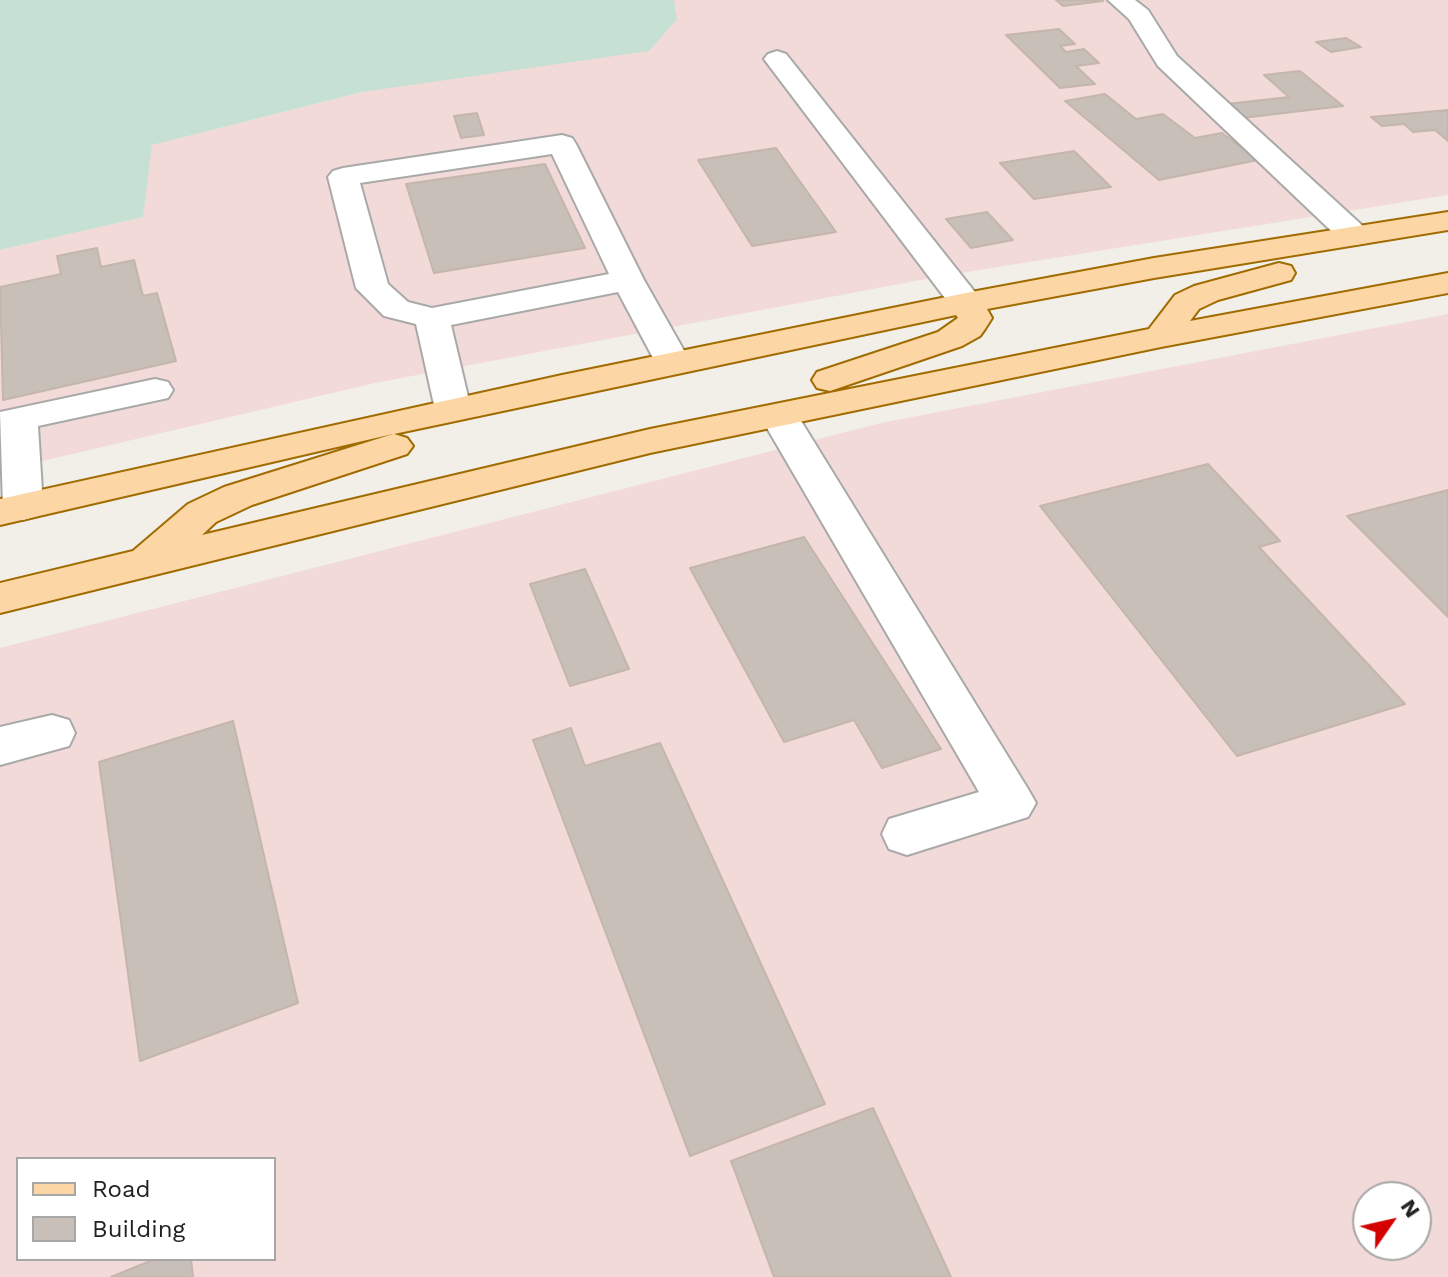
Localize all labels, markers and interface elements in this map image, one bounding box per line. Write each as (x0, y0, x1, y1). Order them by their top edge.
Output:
legend (16, 1157, 276, 1261)
text: Road (92, 1175, 151, 1203)
north arrow (1352, 1181, 1432, 1261)
text: N (1396, 1195, 1426, 1222)
text: Building (92, 1215, 185, 1243)

